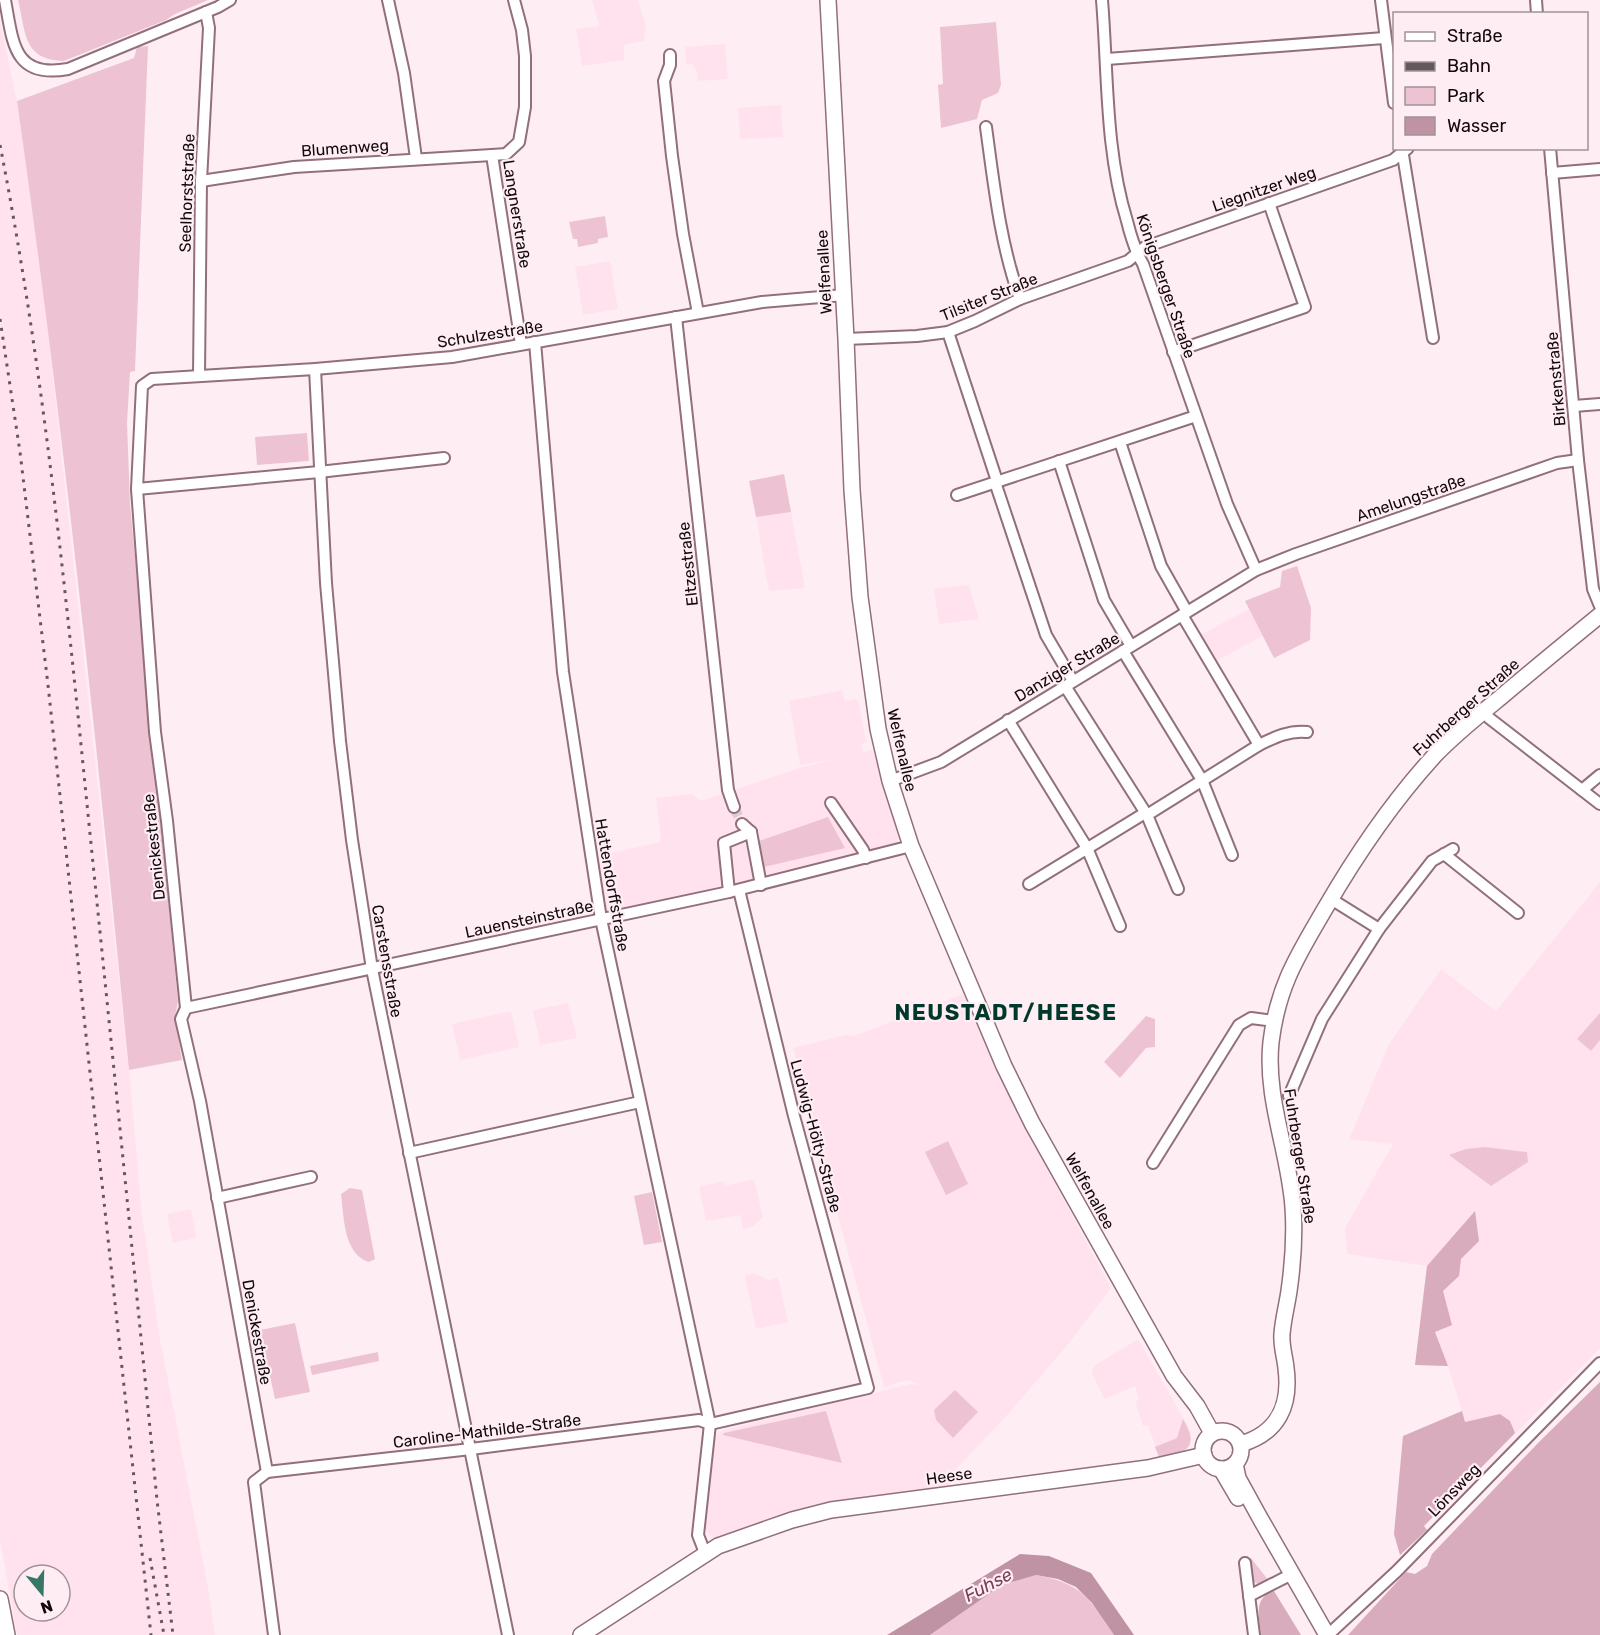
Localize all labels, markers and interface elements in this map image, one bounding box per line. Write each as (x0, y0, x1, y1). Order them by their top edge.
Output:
legend (1393, 12, 1588, 150)
text: Straße (1447, 25, 1503, 47)
text: Bahn (1447, 55, 1491, 77)
text: Park (1447, 85, 1485, 107)
text: Wasser (1447, 115, 1506, 137)
street label: Seelhorststraße (175, 133, 199, 253)
street label: Blumenweg (300, 135, 390, 161)
street label: Langnerstraße (499, 158, 535, 270)
street label: Liegnitzer Weg (1210, 162, 1318, 216)
street label: Königsberger Straße (1132, 211, 1200, 361)
street label: Welfenallee (812, 229, 836, 315)
street label: Tilsiter Straße (938, 269, 1040, 325)
street label: Schulzestraße (436, 316, 544, 352)
street label: Birkenstraße (1542, 331, 1570, 427)
street label: Amelungstraße (1354, 470, 1468, 526)
street label: Eltzestraße (674, 521, 702, 607)
street label: Danziger Straße (1011, 628, 1123, 706)
street label: Fuhrberger Straße (1409, 654, 1523, 760)
street label: Welfenallee (883, 707, 921, 793)
street label: Denickestraße (139, 793, 169, 901)
street label: Hattendorffstraße (591, 817, 633, 953)
street label: Lauensteinstraße (463, 896, 595, 942)
street label: Carstensstraße (368, 903, 406, 1019)
district label: NEUSTADT/HEESE (894, 999, 1118, 1026)
street label: Ludwig-Hölty-Straße (786, 1057, 846, 1215)
street label: Fuhrberger Straße (1280, 1087, 1320, 1225)
street label: Welfenallee (1061, 1149, 1119, 1233)
street label: Denickestraße (238, 1278, 276, 1386)
street label: Caroline-Mathilde-Straße (392, 1410, 582, 1452)
street label: Lönsweg (1424, 1459, 1484, 1521)
street label: Heese (925, 1463, 973, 1489)
north arrow (12, 1563, 72, 1623)
water label: Fuhse (960, 1563, 1016, 1607)
text: N (38, 1596, 55, 1618)

